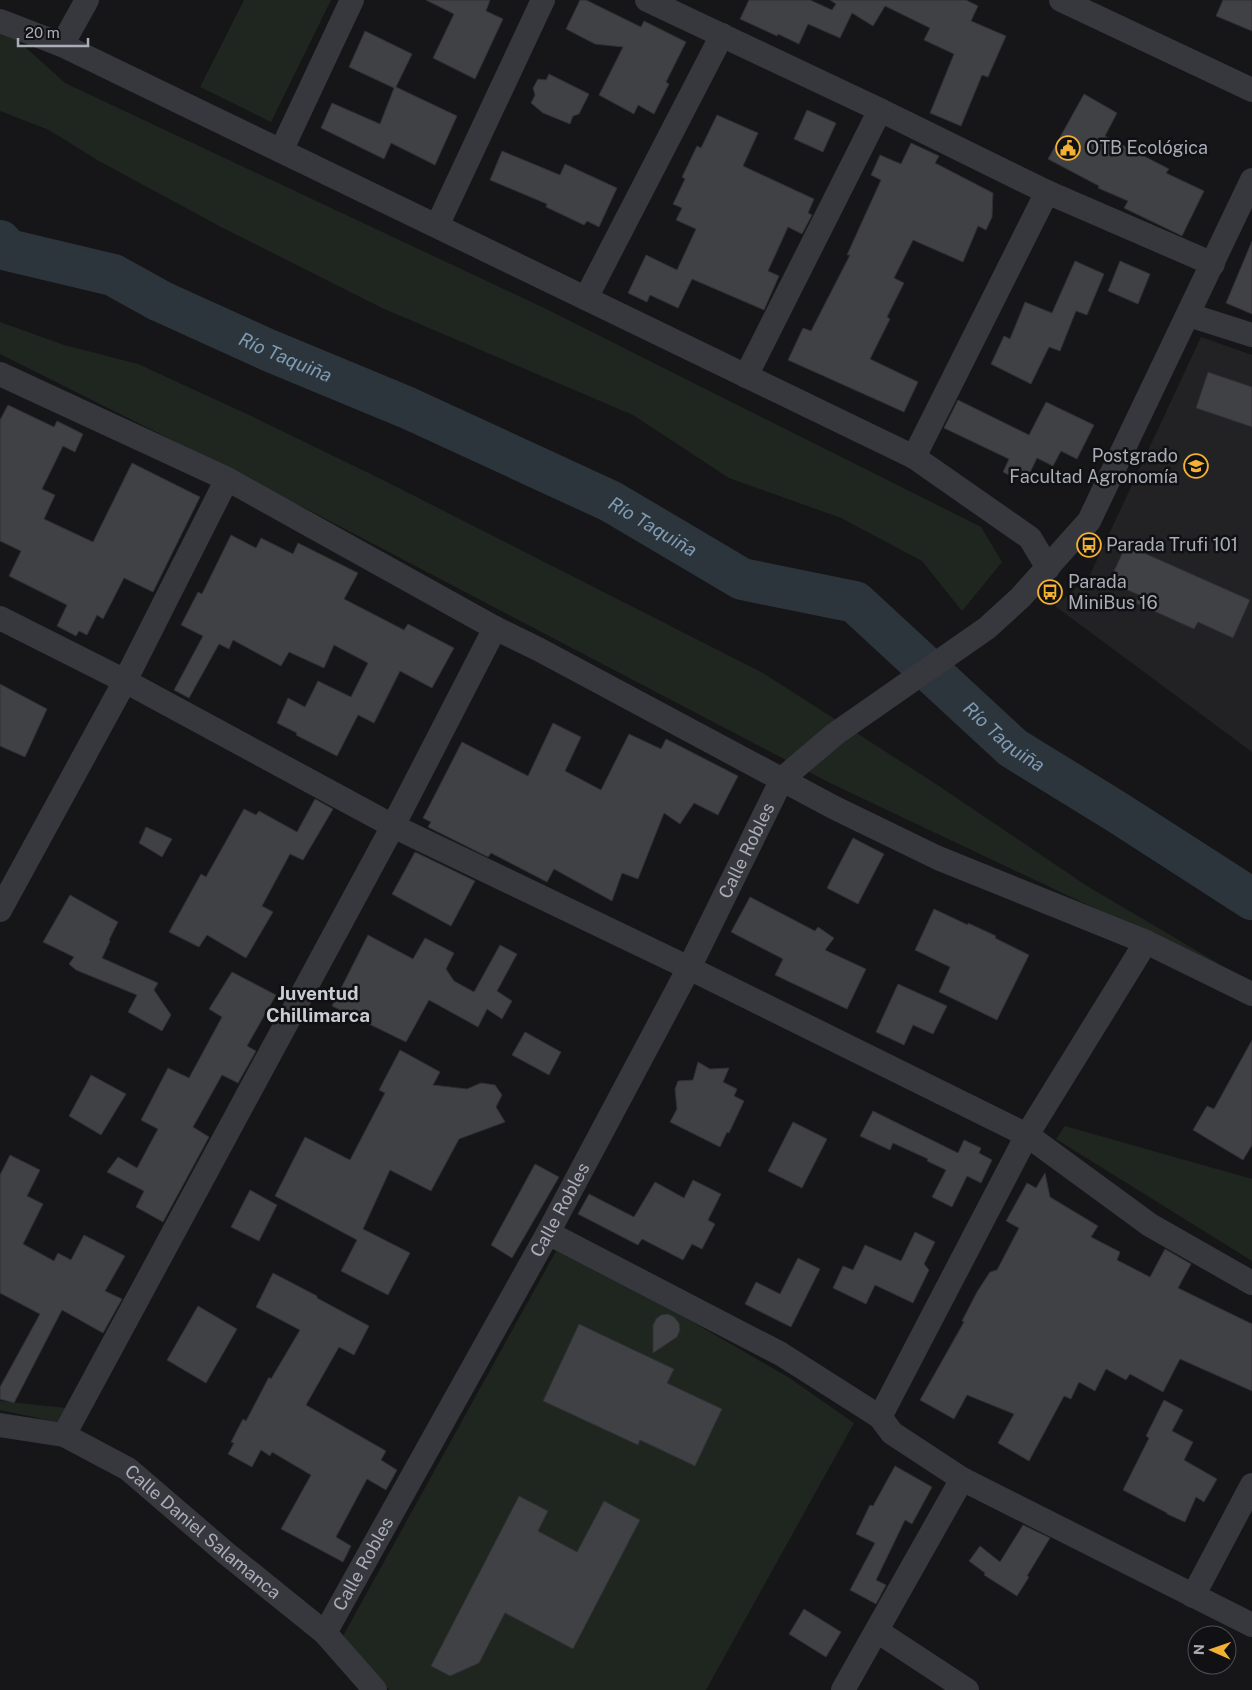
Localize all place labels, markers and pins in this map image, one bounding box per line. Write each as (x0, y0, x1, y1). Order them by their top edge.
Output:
public building icon: OTB Ecológica (1055, 135, 1081, 161)
place label: OTB Ecológica (1086, 137, 1208, 158)
place label: Postgrado Facultad Agronomía (1009, 445, 1178, 487)
school or university icon: Postgrado Facultad Agronomía (1183, 453, 1209, 479)
bus stop icon: Parada Trufi 101 (1076, 532, 1102, 558)
place label: Parada Trufi 101 (1106, 534, 1238, 555)
place label: Parada MiniBus 16 (1068, 571, 1158, 613)
bus stop icon: Parada MiniBus 16 (1037, 579, 1063, 605)

